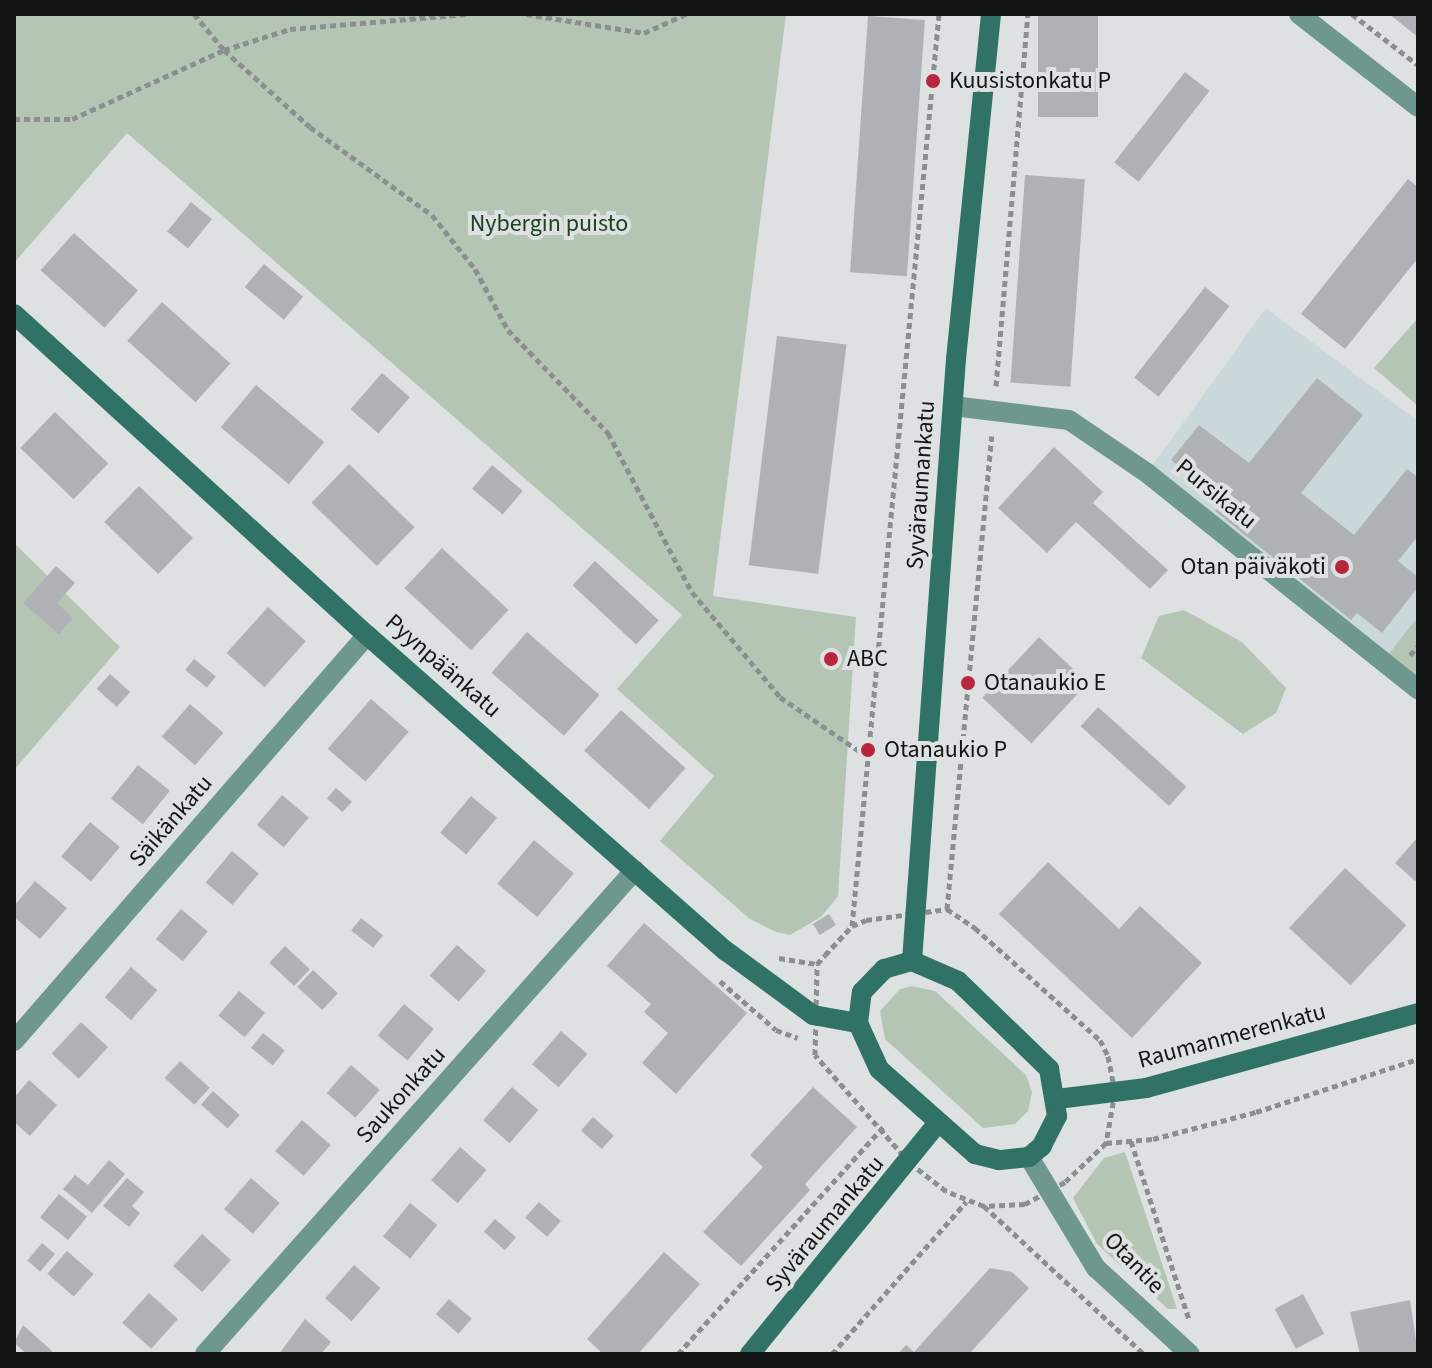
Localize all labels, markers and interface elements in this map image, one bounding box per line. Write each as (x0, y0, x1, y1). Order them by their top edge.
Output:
place label: Kuusistonkatu P (949, 67, 1111, 95)
marker: Kuusistonkatu P (924, 72, 942, 90)
park label: Nybergin puisto (470, 210, 628, 238)
street label: Syväraumankatu (901, 399, 941, 571)
street label: Pursikatu (1170, 453, 1262, 535)
place label: Otan päiväkoti (1181, 553, 1326, 581)
marker: Otan päiväkoti (1333, 558, 1351, 576)
street label: Pyynpäänkatu (379, 608, 507, 724)
place label: ABC (847, 645, 888, 673)
marker: ABC (822, 650, 840, 668)
place label: Otanaukio E (984, 669, 1106, 697)
marker: Otanaukio E (959, 674, 977, 692)
place label: Otanaukio P (884, 736, 1007, 764)
marker: Otanaukio P (859, 741, 877, 759)
street label: Säikänkatu (123, 769, 219, 873)
street label: Raumanmerenkatu (1135, 997, 1329, 1075)
street label: Saukonkatu (350, 1041, 452, 1149)
street label: Syväraumankatu (760, 1150, 890, 1298)
street label: Otantie (1098, 1226, 1170, 1300)

